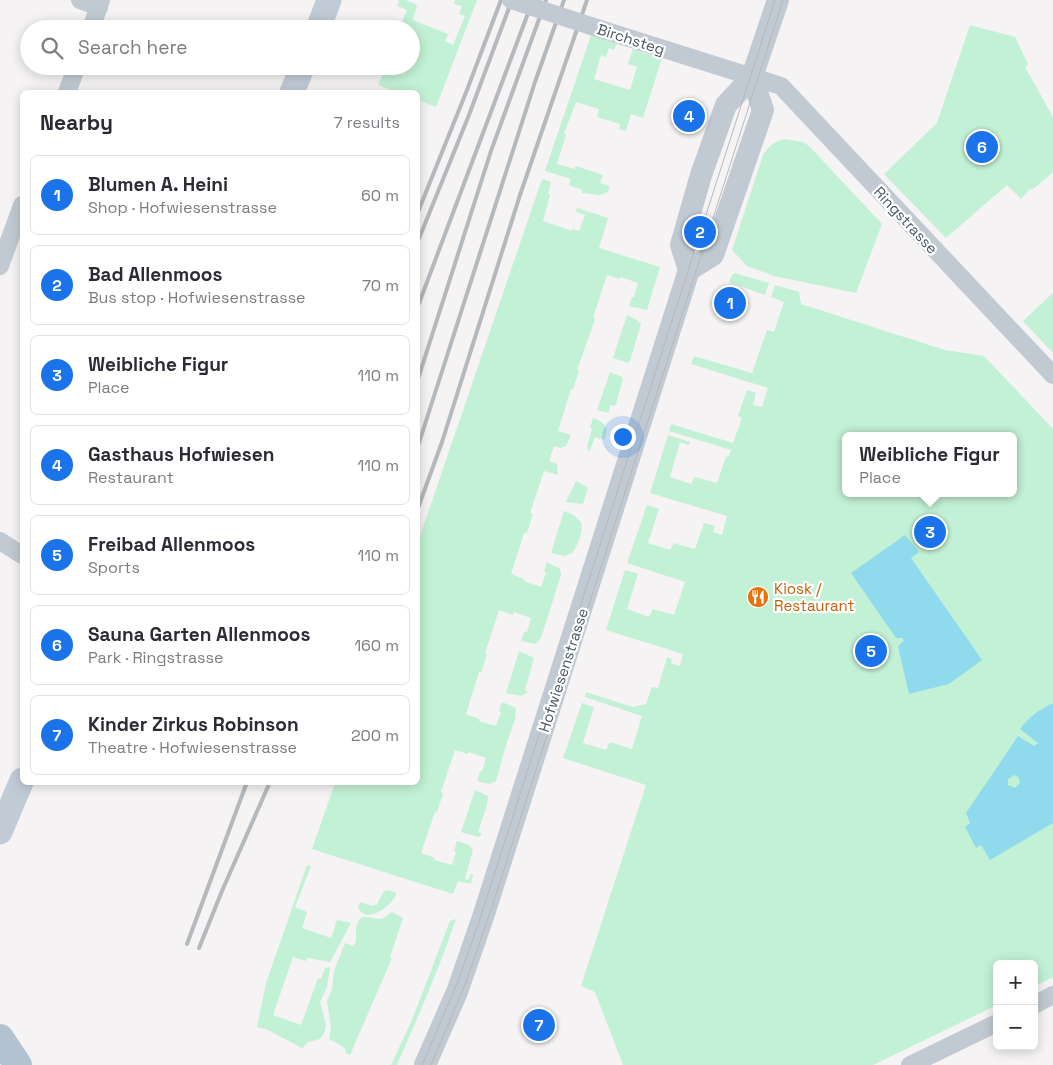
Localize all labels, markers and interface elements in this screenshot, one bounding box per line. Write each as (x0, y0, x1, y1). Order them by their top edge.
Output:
street label: Birchsteg (595, 19, 667, 59)
search box (20, 20, 420, 75)
icon: search (38, 34, 66, 62)
text: Search here (78, 35, 188, 60)
pin: 4 (673, 97, 705, 135)
text: Nearby (40, 109, 113, 136)
text: 7 results (334, 112, 400, 133)
pin: 6 (966, 128, 998, 166)
text: Blumen A. Heini (88, 172, 228, 197)
street label: Ringstrasse (870, 182, 942, 258)
text: 1 (53, 185, 61, 206)
text: 60 m (361, 185, 399, 206)
text: Shop · Hofwiesenstrasse (88, 197, 277, 218)
pin: 2 (684, 213, 716, 251)
text: Bad Allenmoos (88, 262, 222, 287)
text: 2 (52, 275, 62, 296)
text: 70 m (362, 275, 399, 296)
pin: 1 (714, 284, 746, 322)
text: Bus stop · Hofwiesenstrasse (88, 287, 306, 308)
text: Weibliche Figur (88, 352, 228, 377)
text: 3 (52, 365, 62, 386)
text: 110 m (357, 365, 399, 386)
text: Place (88, 377, 130, 398)
your location (610, 424, 636, 450)
popup (842, 432, 1017, 497)
text: Gasthaus Hofwiesen (88, 442, 274, 467)
text: Weibliche Figur (859, 442, 1000, 467)
text: 4 (52, 455, 62, 476)
text: 110 m (357, 455, 399, 476)
text: Restaurant (88, 467, 174, 488)
text: Place (859, 467, 901, 488)
pin: 3 (914, 513, 946, 551)
text: Freibad Allenmoos (88, 532, 255, 557)
text: 5 (52, 545, 62, 566)
text: 110 m (357, 545, 399, 566)
text: Sports (88, 557, 140, 578)
place label: Kiosk / Restaurant (774, 579, 855, 615)
restaurant icon: Kiosk / Restaurant (746, 585, 770, 609)
street label: Hofwiesenstrasse (534, 605, 592, 734)
text: Sauna Garten Allenmoos (88, 622, 310, 647)
pin: 5 (855, 632, 887, 670)
text: 6 (52, 635, 62, 656)
text: 160 m (354, 635, 399, 656)
text: Park · Ringstrasse (88, 647, 223, 668)
text: Kinder Zirkus Robinson (88, 712, 299, 737)
text: 7 (53, 725, 61, 746)
text: 200 m (351, 725, 399, 746)
text: Theatre · Hofwiesenstrasse (88, 737, 297, 758)
map controls (993, 960, 1038, 1050)
button: + (993, 960, 1038, 1005)
button: − (993, 1005, 1038, 1050)
pin: 7 (523, 1006, 555, 1044)

